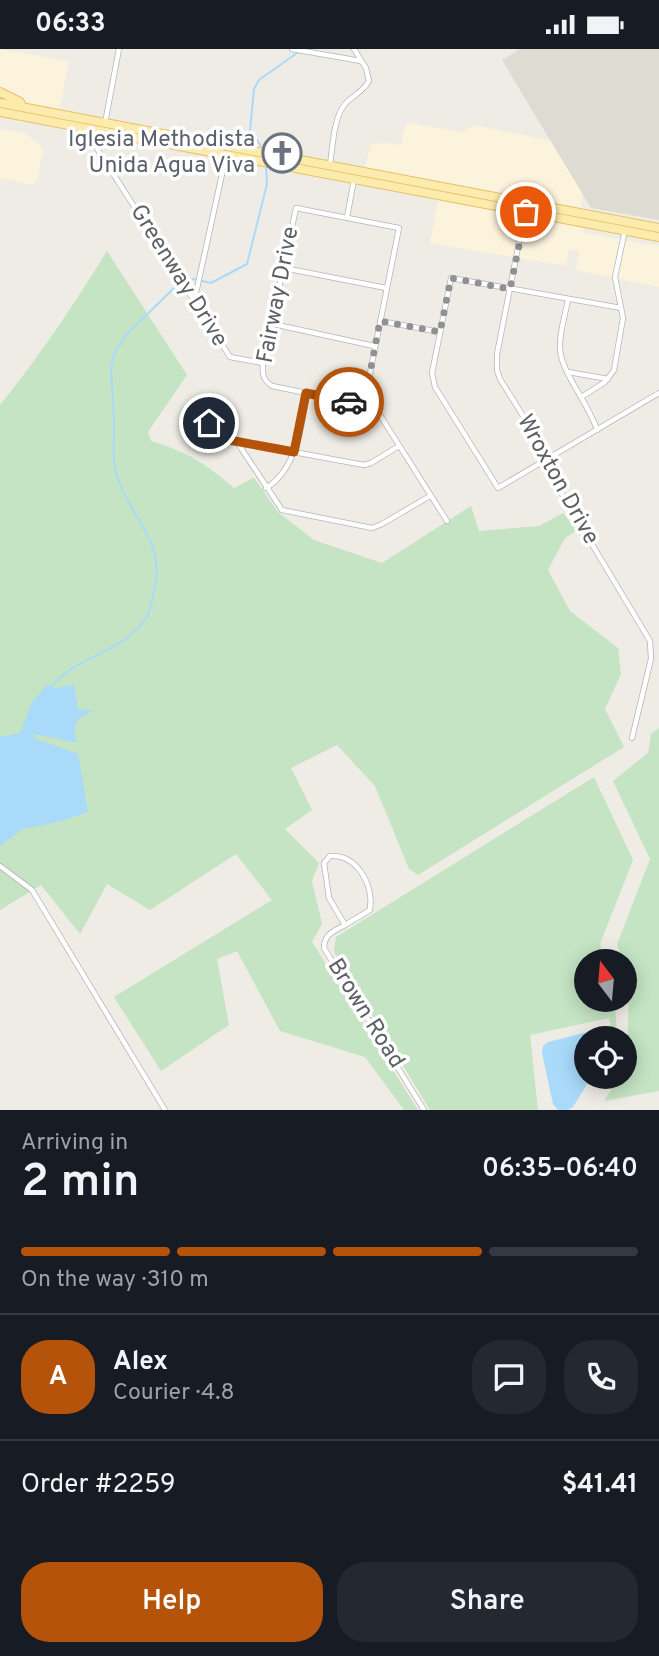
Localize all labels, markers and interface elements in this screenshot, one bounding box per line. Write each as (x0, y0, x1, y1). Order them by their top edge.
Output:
text: 06:33 (35, 8, 106, 41)
place label: Iglesia Methodista Unida Agua Viva (68, 126, 255, 181)
church icon: Iglesia Methodista Unida Agua Viva (261, 132, 303, 174)
pin (496, 182, 556, 242)
icon: bag (507, 193, 545, 231)
street label: Greenway Drive (123, 199, 233, 353)
street label: Fairway Drive (252, 224, 306, 366)
courier (314, 367, 384, 437)
icon: car (330, 383, 368, 421)
pin (179, 393, 239, 453)
icon: home (190, 404, 228, 442)
street label: Wroxton Drive (509, 410, 605, 550)
north arrow (574, 949, 637, 1011)
map controls (574, 949, 637, 1089)
street label: Brown Road (320, 954, 410, 1074)
button: locate (574, 1026, 637, 1089)
text: Arriving in (21, 1129, 128, 1158)
text: 06:35–06:40 (482, 1153, 638, 1186)
text: 2 min (21, 1154, 140, 1213)
text: On the way · 310 m (21, 1266, 209, 1295)
button: chat (472, 1340, 546, 1414)
button: phone (564, 1340, 638, 1414)
text: Alex (113, 1346, 168, 1379)
text: A (49, 1361, 67, 1394)
text: Courier · 4.8 (113, 1379, 234, 1408)
text: Order #2259 (21, 1469, 176, 1502)
text: $41.41 (562, 1469, 638, 1502)
button: Help (21, 1562, 323, 1642)
button: Share (337, 1562, 638, 1642)

